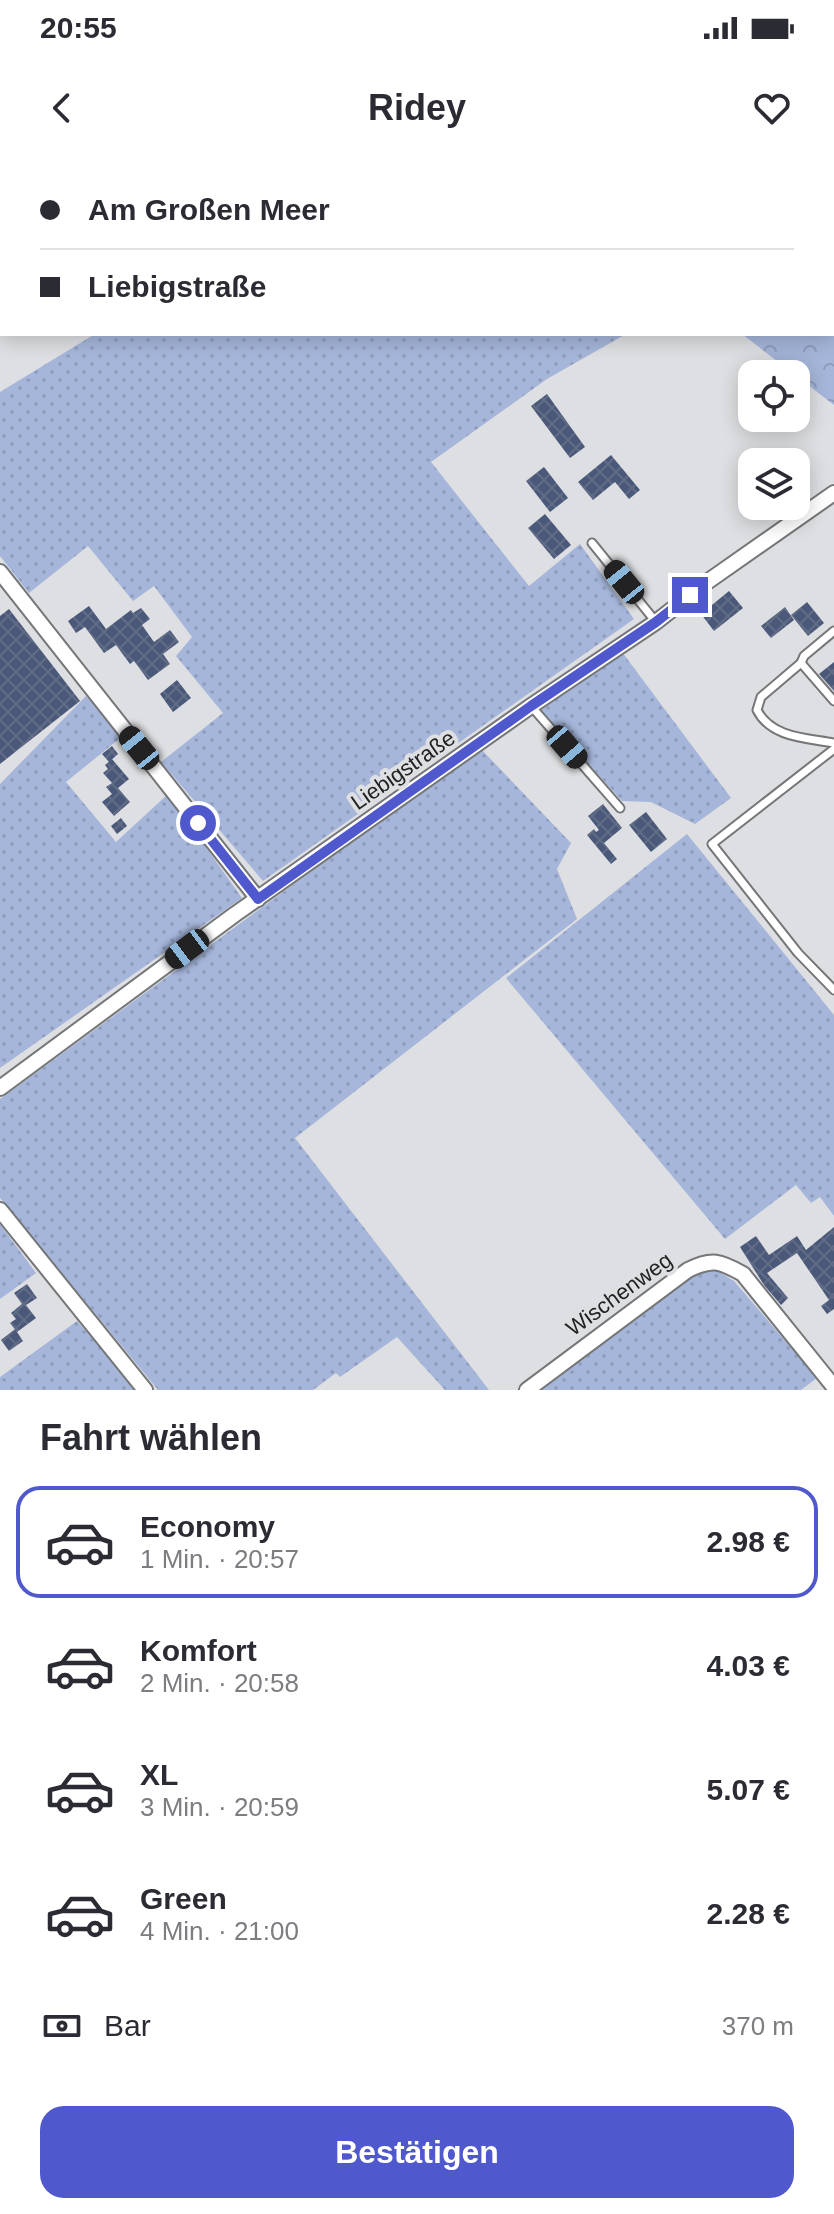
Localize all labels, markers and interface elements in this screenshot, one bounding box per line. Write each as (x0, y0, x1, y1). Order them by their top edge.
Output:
text: 20:55 (40, 11, 117, 44)
icon: back (40, 86, 84, 130)
icon: heart (750, 86, 794, 130)
text: Ridey (368, 87, 466, 128)
text: Am Großen Meer (88, 193, 330, 226)
text: Liebigstraße (88, 270, 266, 303)
map controls (738, 360, 810, 520)
button: locate (738, 360, 810, 432)
button: layers (738, 448, 810, 520)
car (600, 556, 648, 608)
route end (672, 577, 708, 613)
car (542, 721, 592, 773)
car (115, 722, 163, 774)
street label: Liebigstraße (346, 725, 460, 815)
route start (180, 805, 216, 841)
car (161, 925, 213, 973)
street label: Wischenweg (561, 1247, 677, 1341)
text: Fahrt wählen (40, 1417, 262, 1458)
icon: car (44, 1506, 116, 1578)
text: Economy (140, 1510, 275, 1543)
text: 2.98 € (707, 1525, 790, 1558)
text: 1 Min. · 20:57 (140, 1544, 299, 1574)
icon: car (44, 1630, 116, 1702)
text: Komfort (140, 1634, 257, 1667)
text: 4.03 € (707, 1649, 790, 1682)
text: 2 Min. · 20:58 (140, 1668, 299, 1698)
icon: car (44, 1754, 116, 1826)
text: XL (140, 1758, 178, 1791)
text: 5.07 € (707, 1773, 790, 1806)
text: 3 Min. · 20:59 (140, 1792, 299, 1822)
icon: car (44, 1878, 116, 1950)
text: Green (140, 1882, 227, 1915)
text: 2.28 € (707, 1897, 790, 1930)
text: 4 Min. · 21:00 (140, 1916, 299, 1946)
icon: cash (40, 2004, 84, 2048)
text: Bar (104, 2009, 151, 2042)
text: 370 m (722, 2011, 794, 2041)
button: Bestätigen (40, 2106, 794, 2198)

